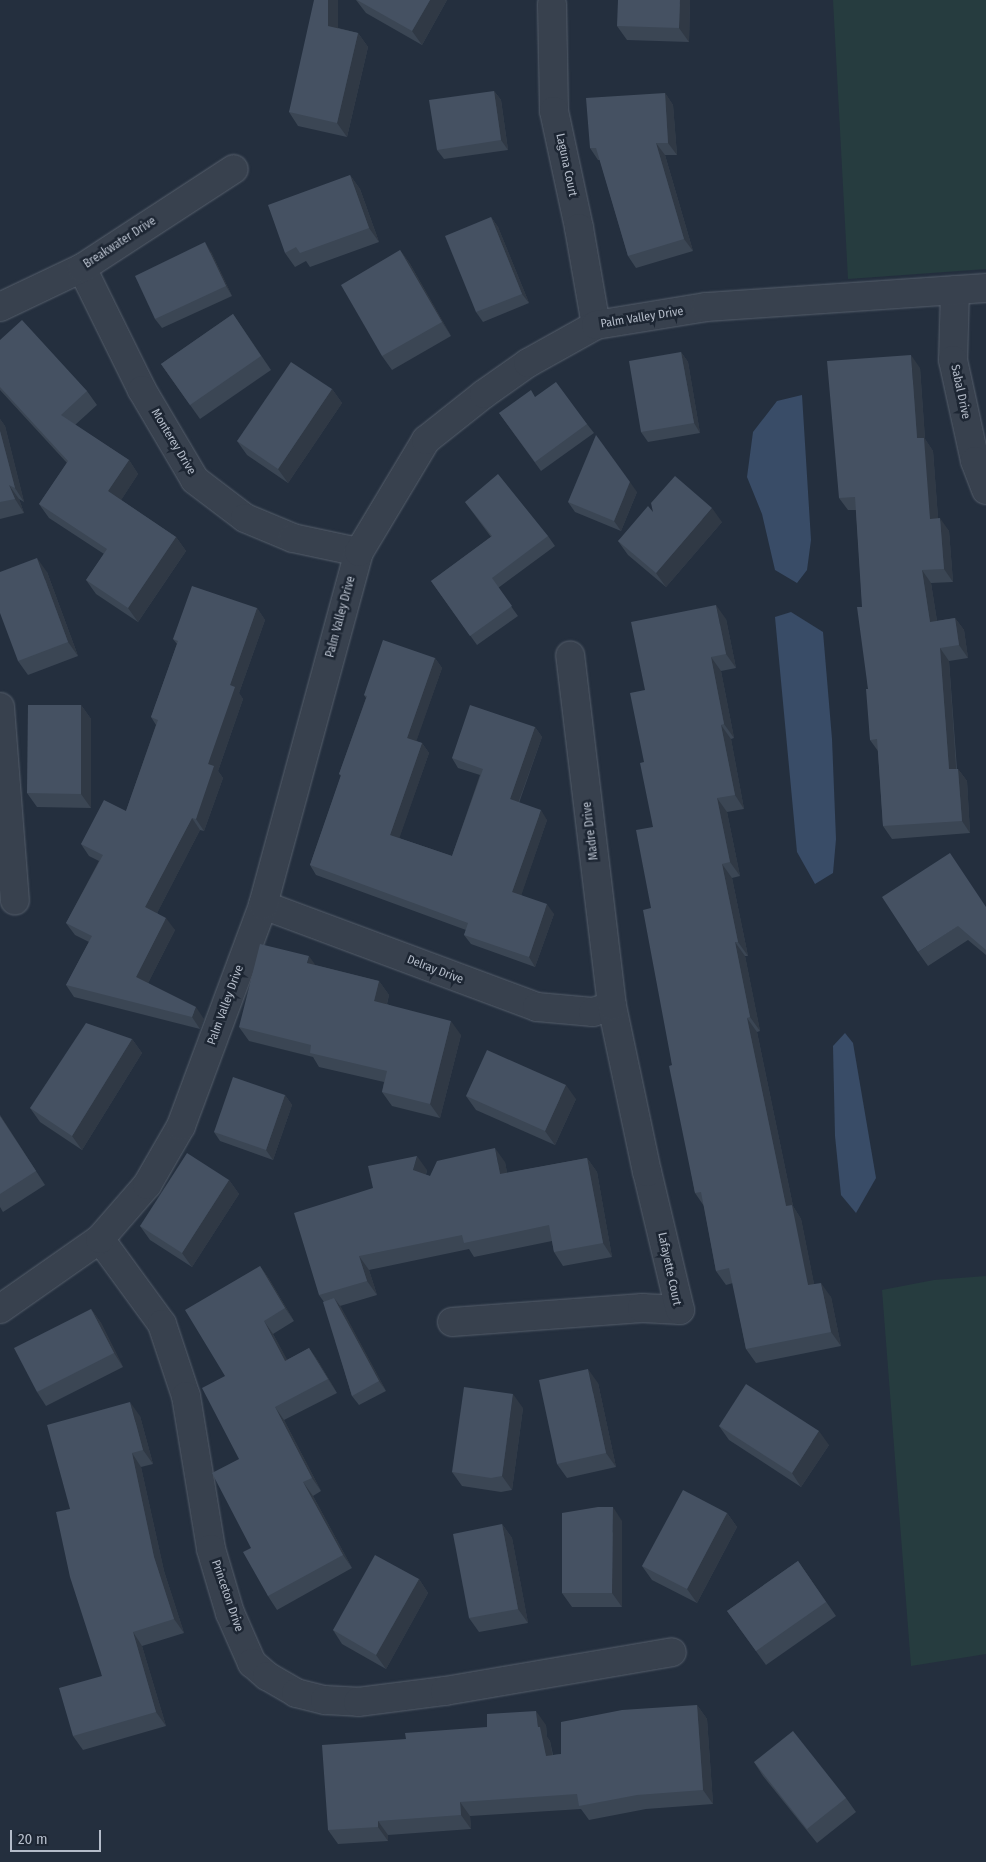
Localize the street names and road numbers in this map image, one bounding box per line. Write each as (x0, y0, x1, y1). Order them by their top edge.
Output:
street label: Laguna Court (552, 132, 580, 198)
street label: Breakwater Drive (81, 214, 159, 272)
street label: Palm Valley Drive (600, 304, 684, 332)
street label: Sabal Drive (947, 363, 973, 421)
street label: Monterey Drive (148, 407, 198, 477)
street label: Palm Valley Drive (323, 575, 359, 659)
street label: Madre Drive (580, 801, 602, 861)
street label: Delray Drive (405, 953, 465, 987)
street label: Palm Valley Drive (205, 963, 247, 1047)
street label: Lafayette Court (654, 1231, 684, 1307)
street label: Princeton Drive (208, 1558, 246, 1634)

